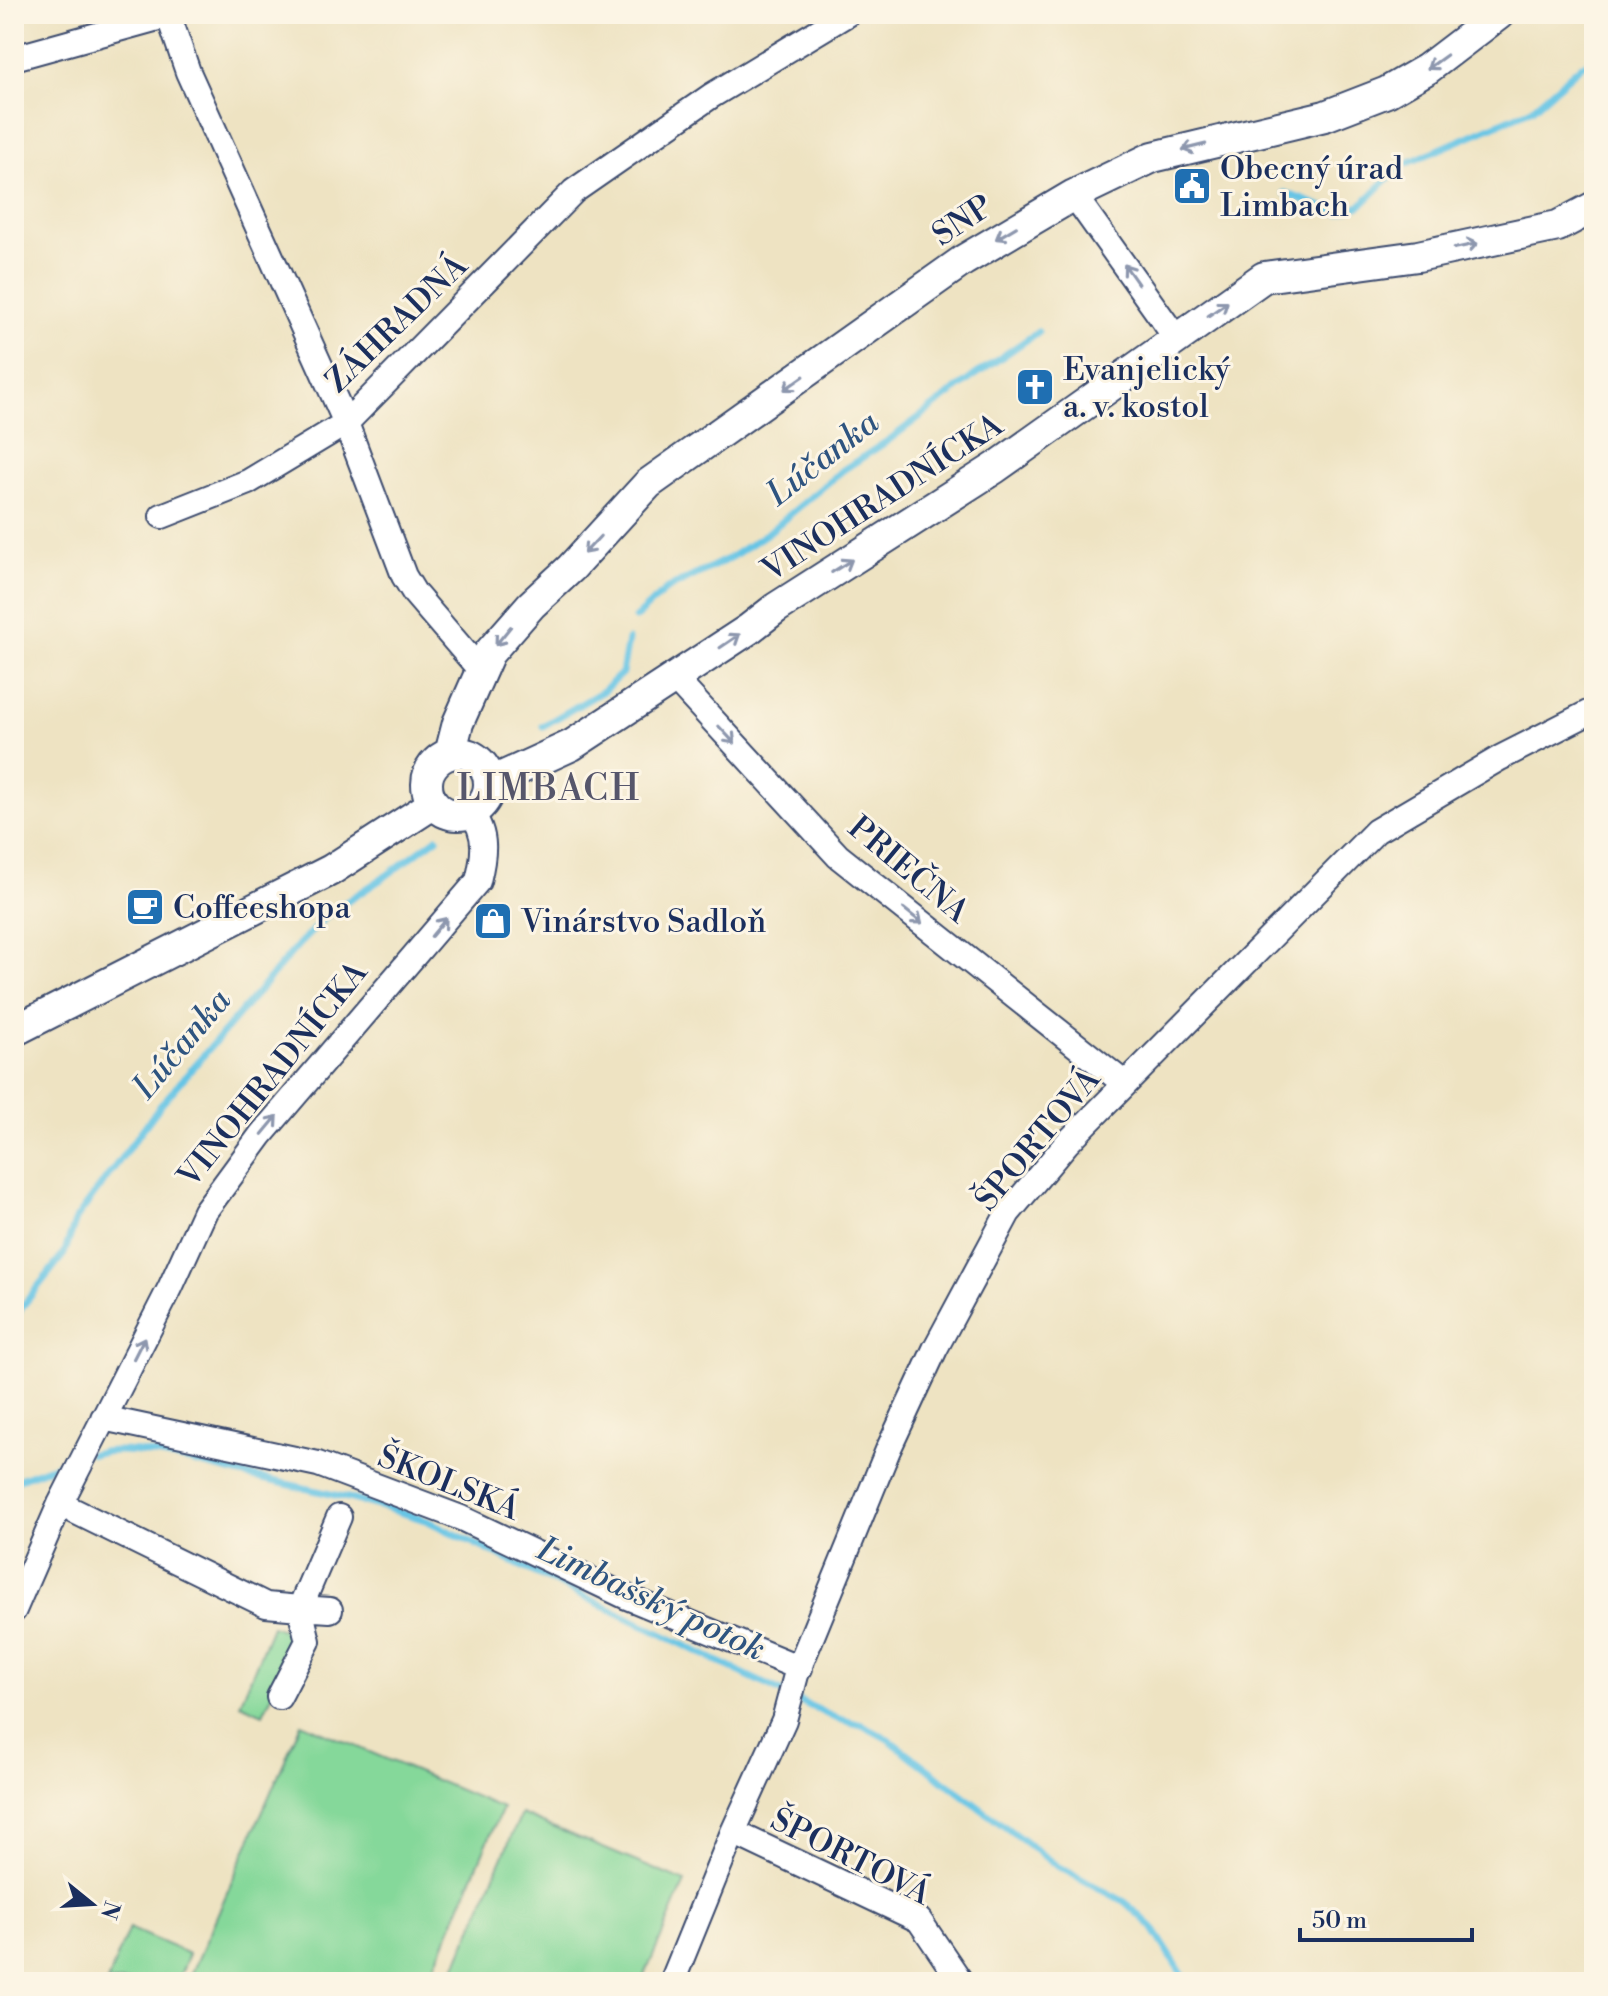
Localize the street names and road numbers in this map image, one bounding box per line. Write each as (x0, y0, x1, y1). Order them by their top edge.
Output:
street label: SNP (925, 187, 1000, 255)
street label: ZÁHRADNÁ (316, 244, 477, 401)
street label: VINOHRADNÍCKA (753, 403, 1011, 591)
street label: PRIEČNA (840, 806, 979, 933)
street label: VINOHRADNÍCKA (167, 952, 377, 1196)
street label: ŠPORTOVÁ (965, 1058, 1110, 1219)
street label: ŠKOLSKÁ (372, 1435, 527, 1530)
street label: ŠPORTOVÁ (764, 1798, 939, 1915)

